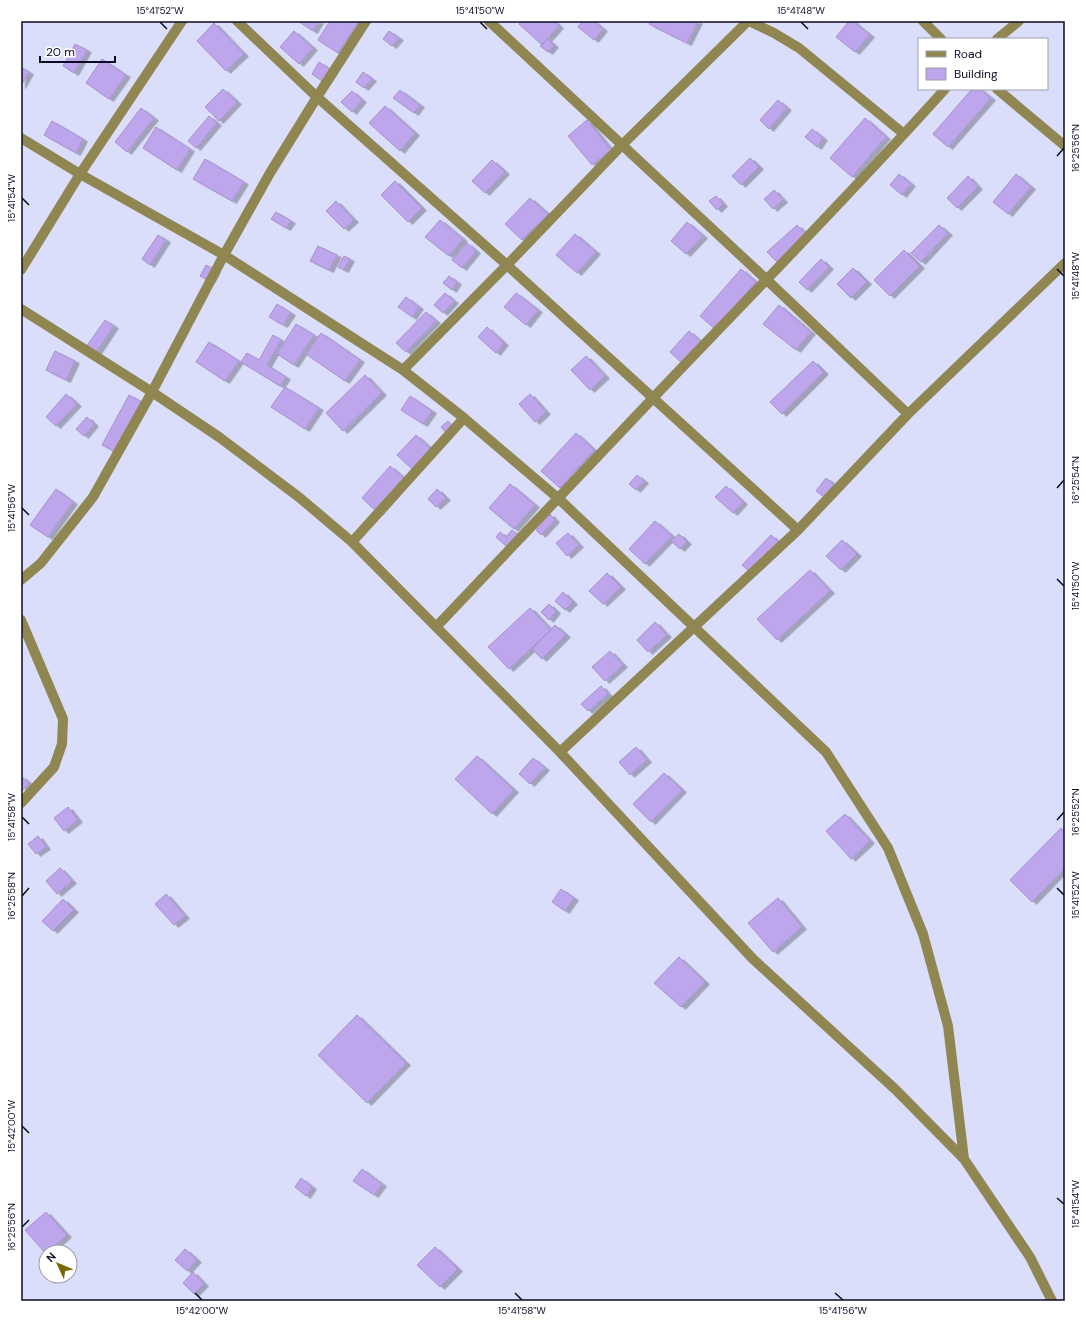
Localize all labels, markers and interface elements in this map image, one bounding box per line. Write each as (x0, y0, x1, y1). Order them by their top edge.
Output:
text: 15°41'52"W (136, 4, 184, 17)
text: 15°41'50"W (456, 4, 505, 17)
text: 15°41'48"W (777, 4, 825, 17)
scale bar (40, 38, 115, 64)
legend (918, 38, 1048, 90)
text: 20 m (46, 44, 75, 60)
text: Road (954, 46, 982, 62)
text: Building (954, 66, 998, 82)
text: 16°25'56"N (1069, 124, 1082, 172)
text: 15°41'54"W (5, 174, 18, 222)
text: 15°41'48"W (1069, 252, 1082, 300)
text: 16°25'54"N (1069, 456, 1082, 504)
text: 15°41'56"W (5, 484, 18, 532)
text: 15°41'50"W (1069, 561, 1082, 610)
text: 16°25'52"N (1069, 788, 1082, 836)
text: 15°41'58"W (5, 793, 18, 841)
text: 15°41'52"W (1069, 871, 1082, 919)
text: 16°25'58"N (5, 872, 18, 920)
text: 15°42'00"W (5, 1100, 18, 1152)
text: 15°41'54"W (1069, 1180, 1082, 1228)
text: 16°25'56"N (5, 1203, 18, 1251)
north arrow (38, 1244, 78, 1284)
text: N (43, 1249, 59, 1265)
text: 15°42'00"W (176, 1304, 228, 1317)
text: 15°41'58"W (498, 1304, 546, 1317)
text: 15°41'56"W (819, 1304, 867, 1317)

